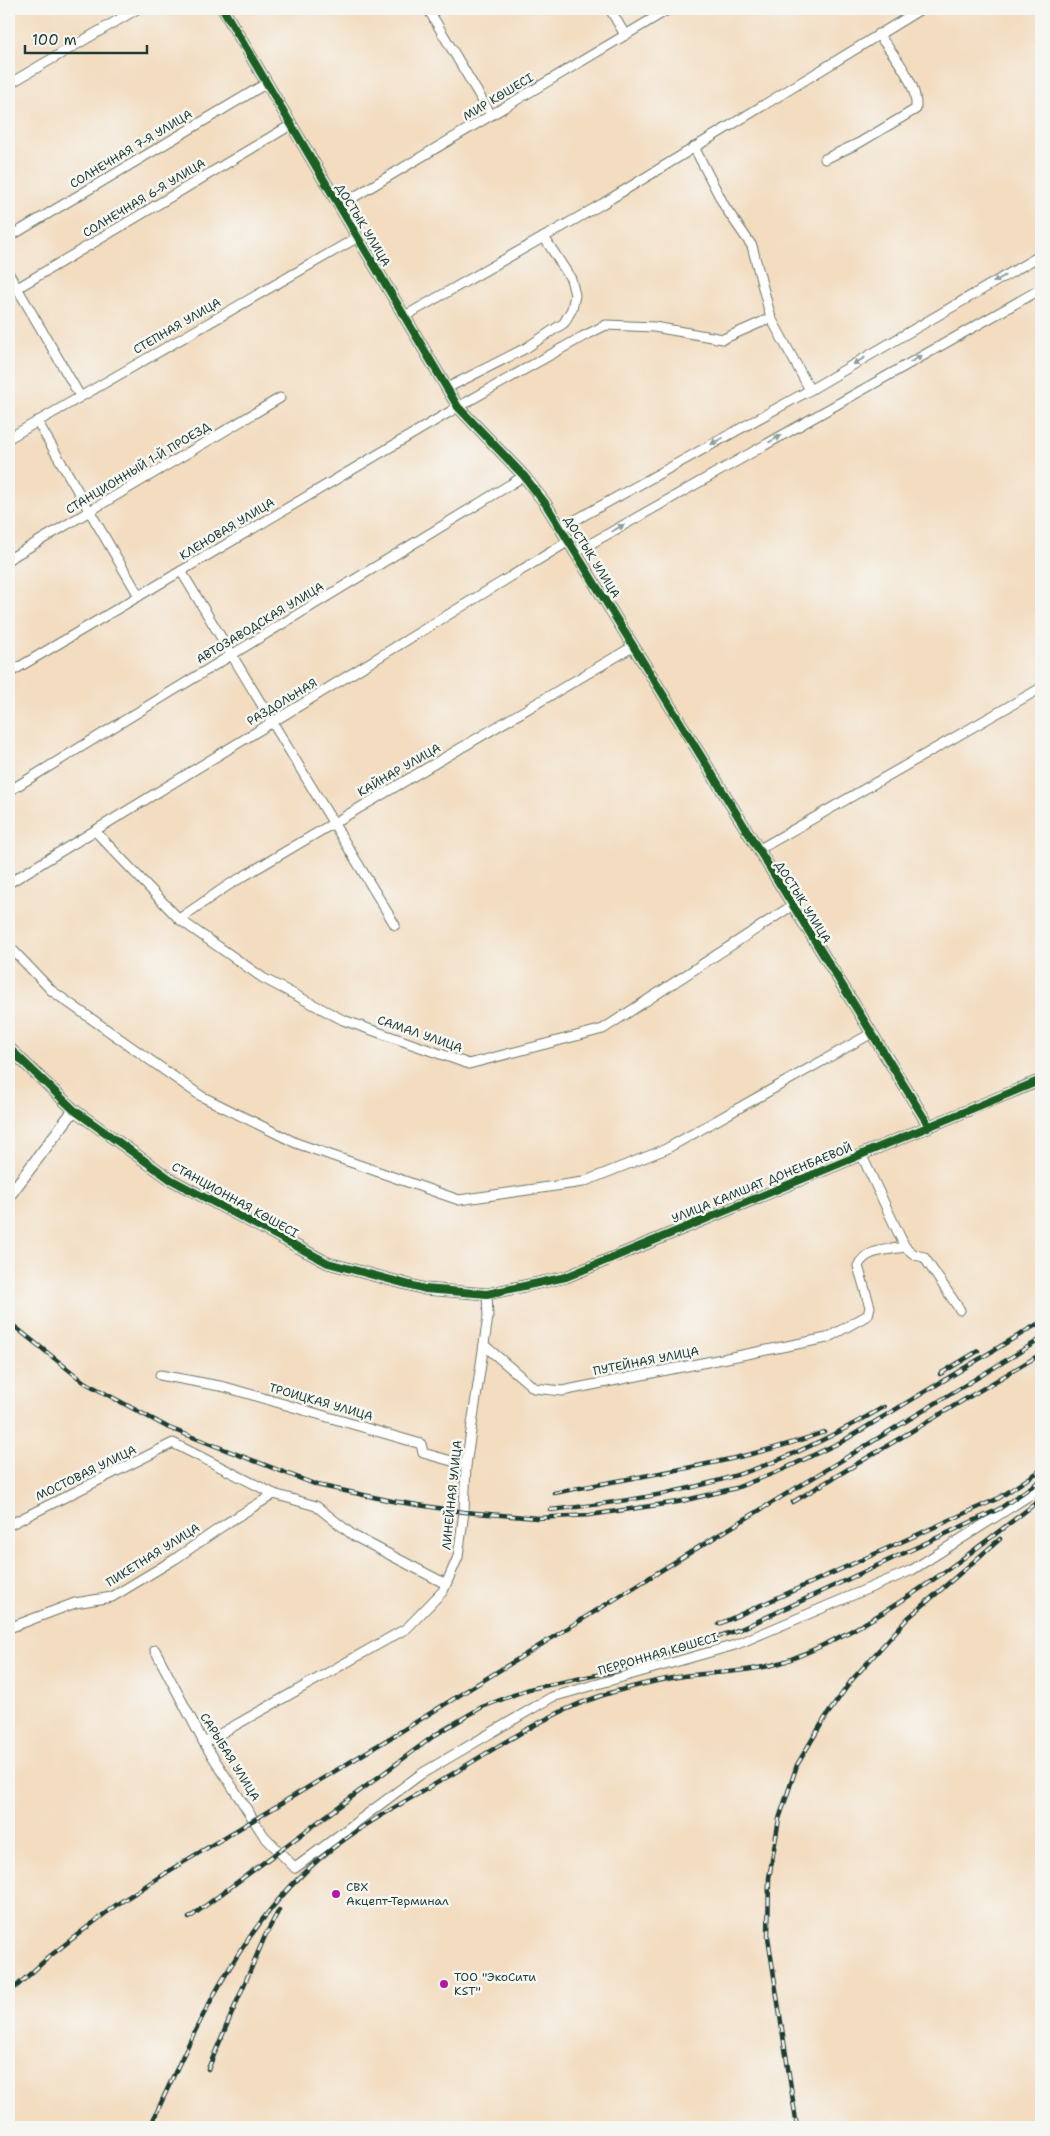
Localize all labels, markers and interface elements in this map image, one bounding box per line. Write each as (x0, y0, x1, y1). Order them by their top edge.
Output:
scale bar (25, 22, 148, 54)
text: 100 m (32, 30, 77, 50)
street label: МИР КӨШЕСІ (460, 69, 537, 124)
street label: СОЛНЕЧНАЯ 7-Я УЛИЦА (67, 106, 195, 192)
street label: СОЛНЕЧНАЯ 6-Я УЛИЦА (80, 155, 209, 241)
street label: ДОСТЫК УЛИЦА (332, 180, 394, 270)
one-way arrow (993, 275, 1006, 284)
street label: СТЕПНАЯ УЛИЦА (130, 294, 224, 358)
one-way arrow (910, 355, 923, 364)
one-way arrow (852, 357, 865, 366)
street label: СТАНЦИОННЫЙ 1-Й ПРОЕЗД (63, 418, 213, 518)
one-way arrow (768, 435, 781, 444)
one-way arrow (711, 437, 724, 446)
street label: КЛЕНОВАЯ УЛИЦА (177, 494, 278, 564)
street label: ДОСТЫК УЛИЦА (560, 513, 624, 601)
one-way arrow (611, 524, 625, 532)
street label: АВТОЗАВОДСКАЯ УЛИЦА (193, 578, 327, 668)
street label: РАЗДОЛЬНАЯ (244, 675, 320, 729)
street label: КАЙНАР УЛИЦА (354, 740, 444, 800)
street label: ДОСТЫК УЛИЦА (771, 858, 835, 946)
street label: САМАЛ УЛИЦА (375, 1012, 465, 1056)
street label: УЛИЦА КАМШАТ ДОНЕНБАЕВОЙ (669, 1139, 855, 1227)
street label: СТАНЦИОННАЯ КӨШЕСІ (169, 1158, 302, 1242)
street label: ПУТЕЙНАЯ УЛИЦА (592, 1343, 701, 1379)
street label: ТРОИЦКАЯ УЛИЦА (267, 1379, 375, 1425)
street label: ЛИНЕЙНАЯ УЛИЦА (438, 1439, 466, 1551)
street label: МОСТОВАЯ УЛИЦА (33, 1441, 139, 1504)
street label: ПИКЕТНАЯ УЛИЦА (103, 1520, 203, 1590)
street label: ПЕРРОННАЯ КӨШЕСІ (596, 1629, 720, 1679)
street label: САРЫБАЯ УЛИЦА (196, 1710, 264, 1804)
place label: СВХ Акцепт-Терминал (346, 1879, 449, 1909)
marker: СВХ Акцепт-Терминал (330, 1888, 342, 1900)
place label: ТОО "ЭкоСити KST" (454, 1969, 536, 1999)
marker: ТОО "ЭкоСити KST" (438, 1978, 450, 1990)

